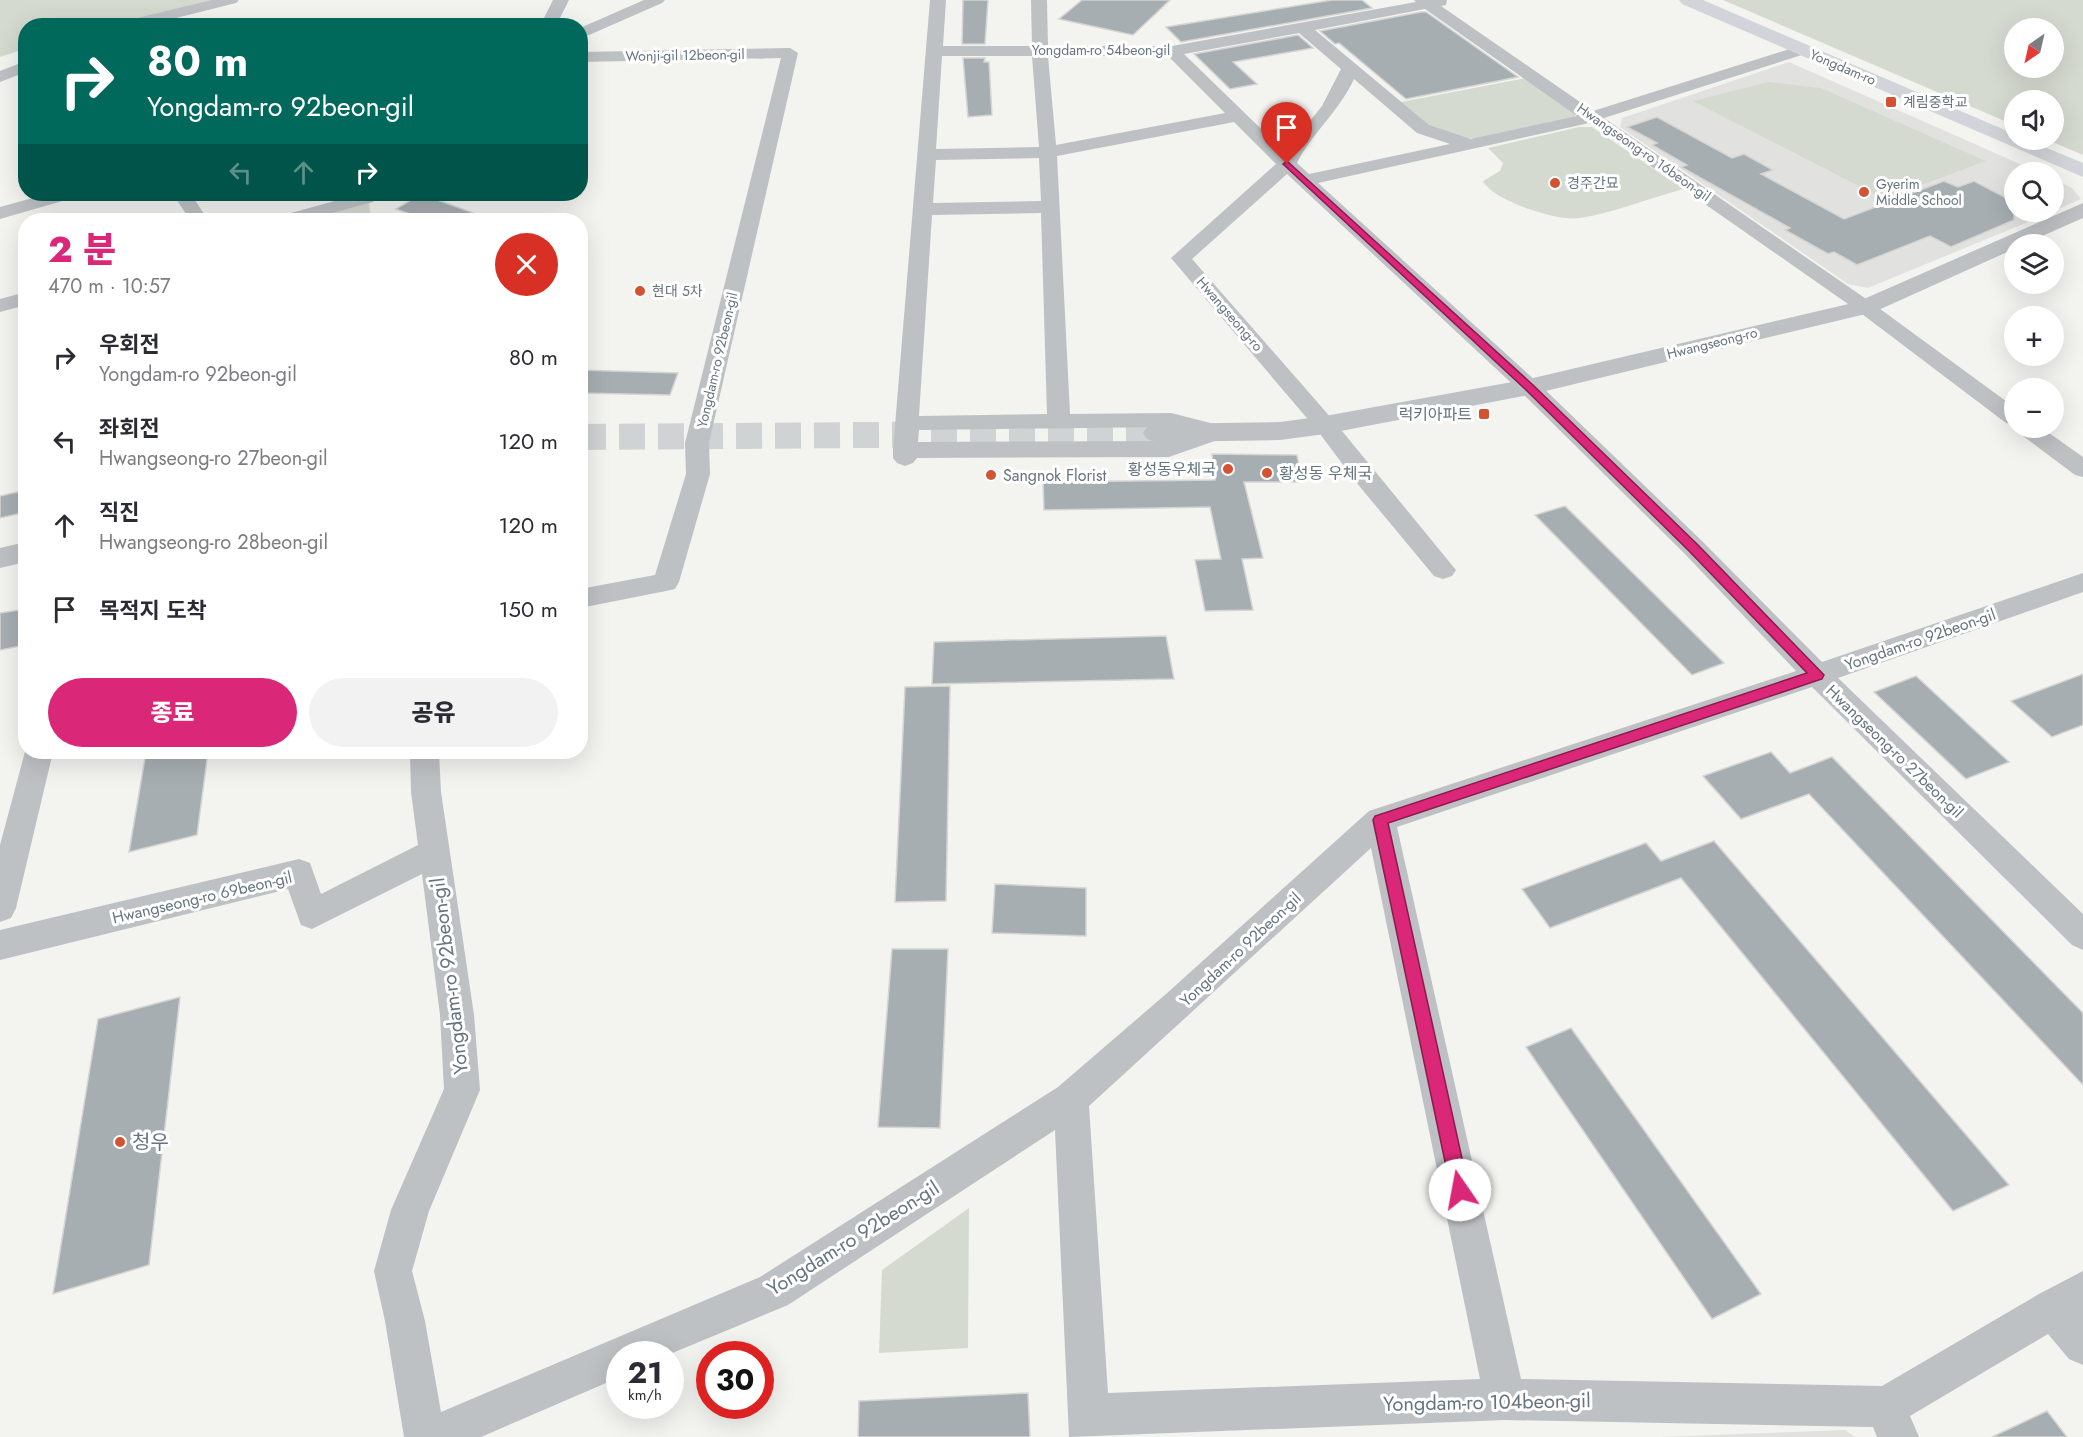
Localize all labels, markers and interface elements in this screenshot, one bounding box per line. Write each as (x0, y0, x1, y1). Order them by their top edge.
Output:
north arrow (2004, 18, 2064, 78)
map controls (2004, 18, 2064, 438)
text: 80 m (147, 31, 248, 92)
street label: Yongdam-ro 54beon-gil (1032, 40, 1170, 60)
icon: right (48, 42, 126, 120)
street label: Wonji-gil 12beon-gil (625, 44, 745, 66)
street label: Yongdam-ro (1807, 44, 1880, 90)
text: Yongdam-ro 92beon-gil (147, 87, 414, 126)
button: sound (2004, 90, 2064, 150)
place label: 계림중학교 (1903, 92, 1968, 112)
marker: 계림중학교 (1884, 95, 1898, 109)
street label: Hwangseong-ro 16beon-gil (1573, 98, 1715, 206)
pin (1261, 102, 1312, 164)
icon: arrive (1270, 111, 1303, 144)
icon: left (224, 156, 257, 189)
icon: ahead (287, 156, 320, 189)
icon: right (350, 156, 383, 189)
button: search (2004, 162, 2064, 222)
place label: 경주간묘 (1567, 173, 1619, 193)
place label: Gyerim Middle School (1876, 174, 1962, 210)
marker: 경주간묘 (1548, 176, 1562, 190)
marker: Gyerim Middle School (1857, 185, 1871, 199)
text: 2 분 (48, 223, 116, 275)
button: close (495, 233, 558, 296)
button: layers (2004, 234, 2064, 294)
text: 470 m · 10:57 (48, 272, 171, 301)
street label: Hwangseong-ro (1192, 272, 1268, 356)
place label: 현대 5차 (652, 281, 703, 301)
marker: 현대 5차 (633, 284, 647, 298)
street label: Yongdam-ro 92beon-gil (692, 290, 742, 430)
button: + (2004, 306, 2064, 366)
street label: Hwangseong-ro (1665, 322, 1760, 364)
text: 우회전 (99, 328, 160, 360)
icon: right (48, 341, 81, 374)
text: 80 m (509, 341, 558, 373)
text: Yongdam-ro 92beon-gil (99, 360, 297, 389)
button: − (2004, 378, 2064, 438)
place label: 럭키아파트 (1398, 403, 1472, 426)
marker: 럭키아파트 (1477, 407, 1491, 421)
text: 좌회전 (99, 412, 160, 444)
icon: left (48, 425, 81, 458)
text: 120 m (499, 425, 558, 457)
text: Hwangseong-ro 27beon-gil (99, 444, 328, 473)
place label: 황성동우체국 (1128, 458, 1216, 481)
marker: 황성동우체국 (1221, 462, 1235, 476)
place label: 황성동 우체국 (1279, 462, 1372, 485)
place label: Sangnok Florist (1003, 464, 1106, 487)
marker: 황성동 우체국 (1260, 466, 1274, 480)
marker: Sangnok Florist (984, 468, 998, 482)
text: 직진 (99, 496, 139, 528)
icon: ahead (48, 509, 81, 542)
text: 120 m (499, 509, 558, 541)
text: Hwangseong-ro 28beon-gil (99, 528, 328, 557)
icon: arrive (48, 593, 81, 626)
text: 150 m (499, 593, 558, 625)
text: 목적지 도착 (99, 594, 207, 626)
street label: Yongdam-ro 92beon-gil (1842, 603, 1999, 676)
button: 종료 (48, 678, 297, 747)
button: 공유 (309, 678, 558, 747)
street label: Hwangseong-ro 27beon-gil (1821, 680, 1968, 823)
street label: Hwangseong-ro 69beon-gil (110, 866, 294, 929)
street label: Yongdam-ro 92beon-gil (423, 876, 476, 1076)
street label: Yongdam-ro 92beon-gil (1175, 887, 1306, 1012)
place label: 청우 (132, 1128, 169, 1157)
marker: 청우 (113, 1135, 127, 1149)
position arrow (1428, 1158, 1492, 1222)
street label: Yongdam-ro 92beon-gil (762, 1174, 945, 1303)
speed limit sign: 30 (696, 1341, 774, 1419)
text: 21 (628, 1351, 662, 1394)
text: km/h (628, 1384, 662, 1406)
street label: Yongdam-ro 104beon-gil (1383, 1386, 1591, 1419)

